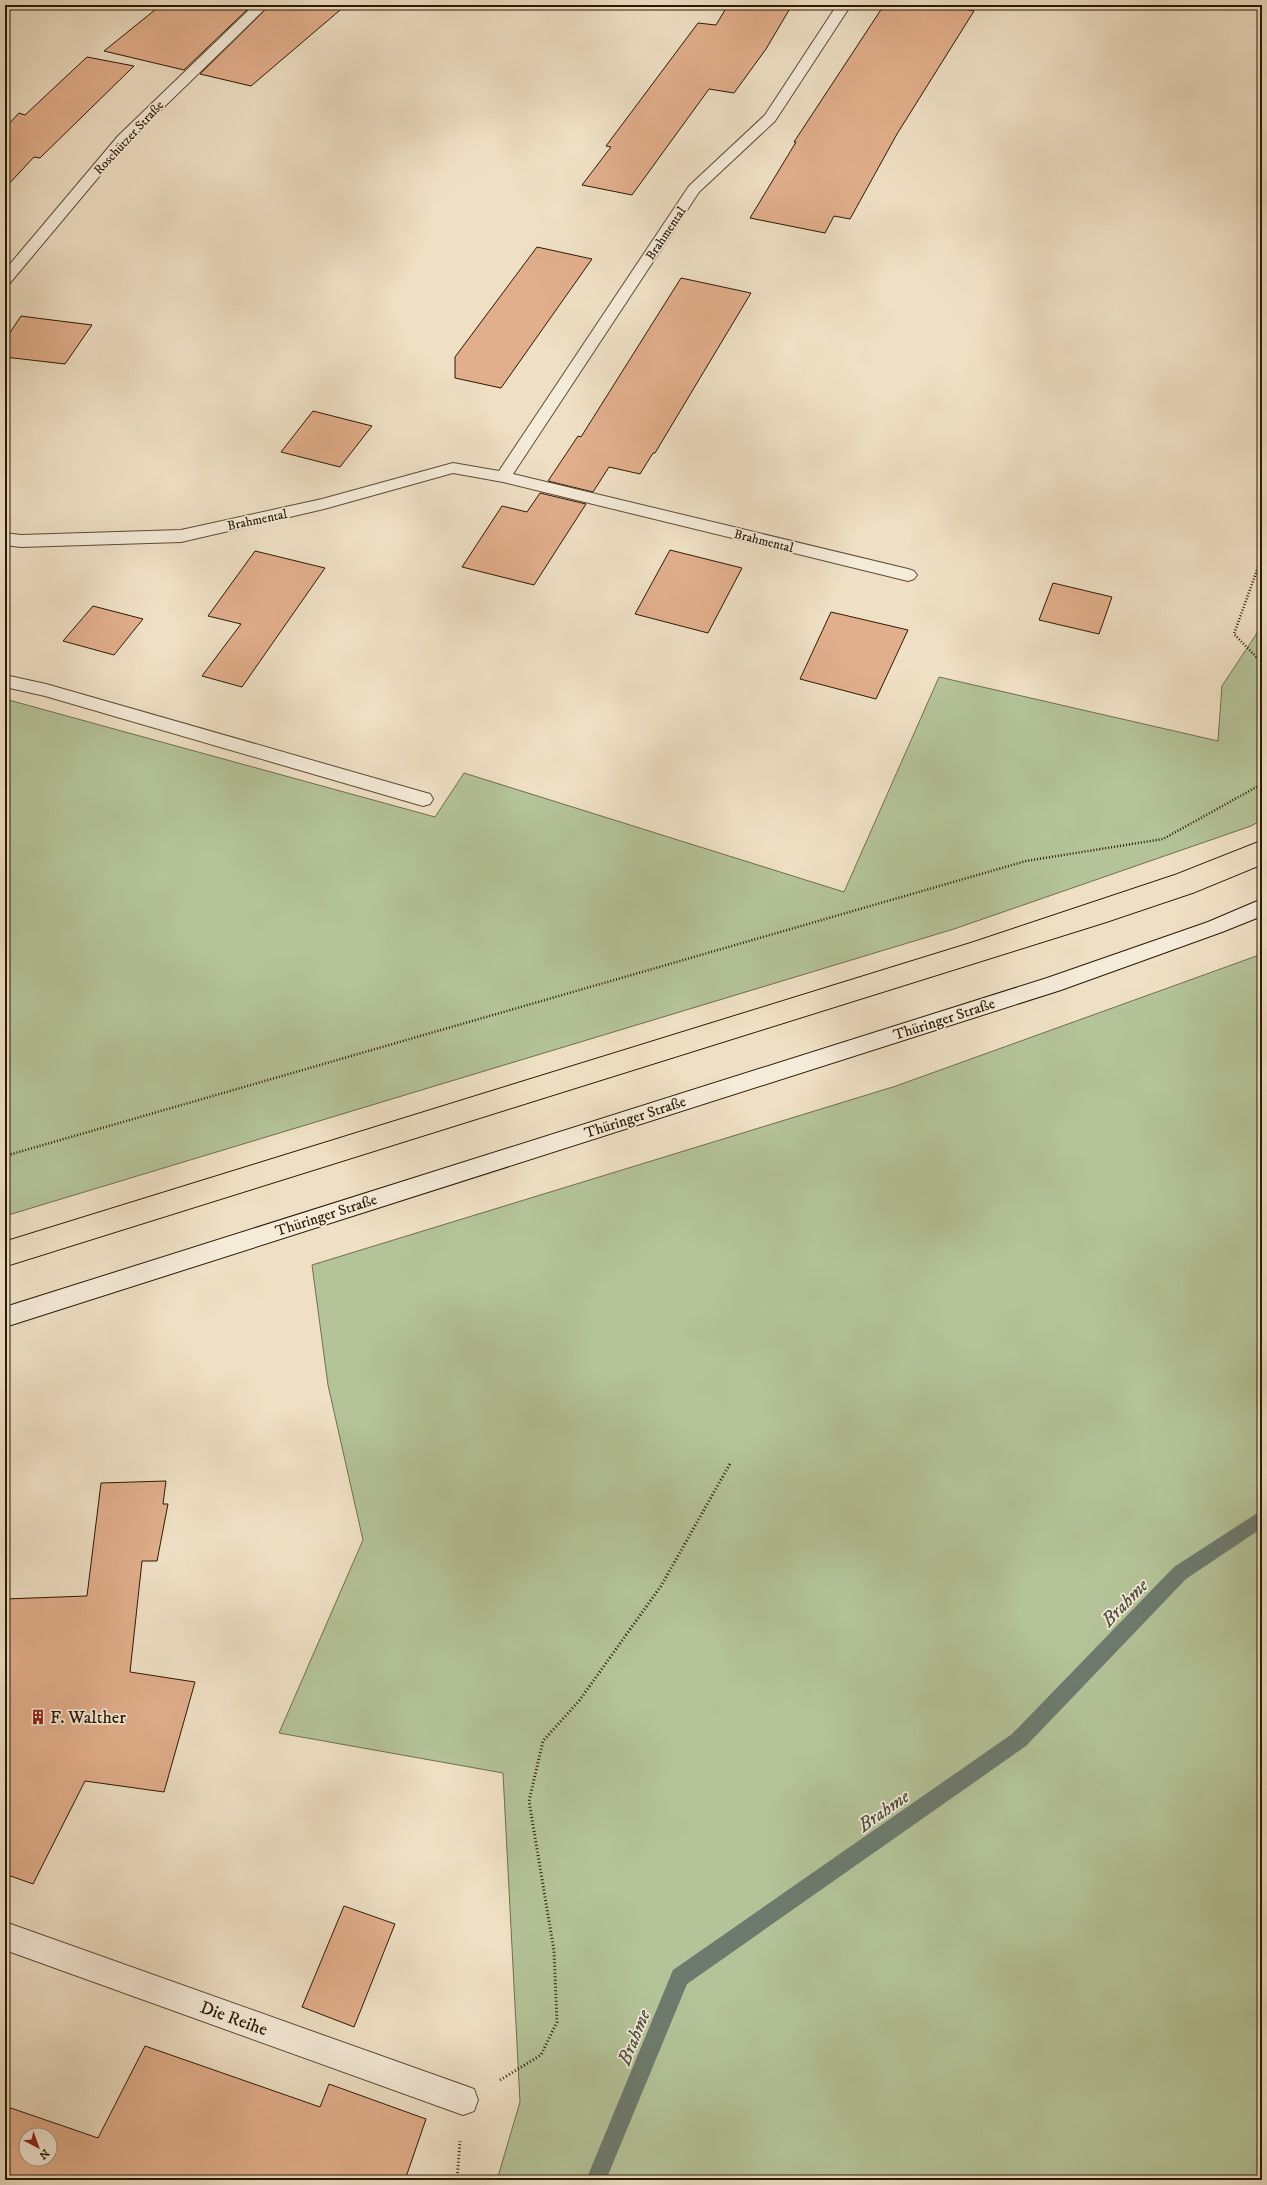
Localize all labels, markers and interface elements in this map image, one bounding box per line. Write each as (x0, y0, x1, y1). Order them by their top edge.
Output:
street label: Roschützer Straße (90, 97, 167, 178)
street label: Brahmental (642, 204, 689, 263)
street label: Brahmental (226, 506, 289, 534)
street label: Brahmental (732, 526, 795, 556)
street label: Thüringer Straße (891, 994, 997, 1045)
street label: Thüringer Straße (582, 1092, 688, 1143)
street label: Thüringer Straße (273, 1190, 379, 1241)
water label: Brahme (1096, 1574, 1154, 1632)
place label: F. Walther (50, 1707, 126, 1729)
building icon: F. Walther (29, 1708, 47, 1726)
water label: Brahme (853, 1785, 914, 1838)
street label: Die Reihe (197, 1997, 270, 2041)
water label: Brahme (613, 2006, 656, 2069)
north arrow (18, 2127, 58, 2167)
text: N (36, 2146, 52, 2162)

